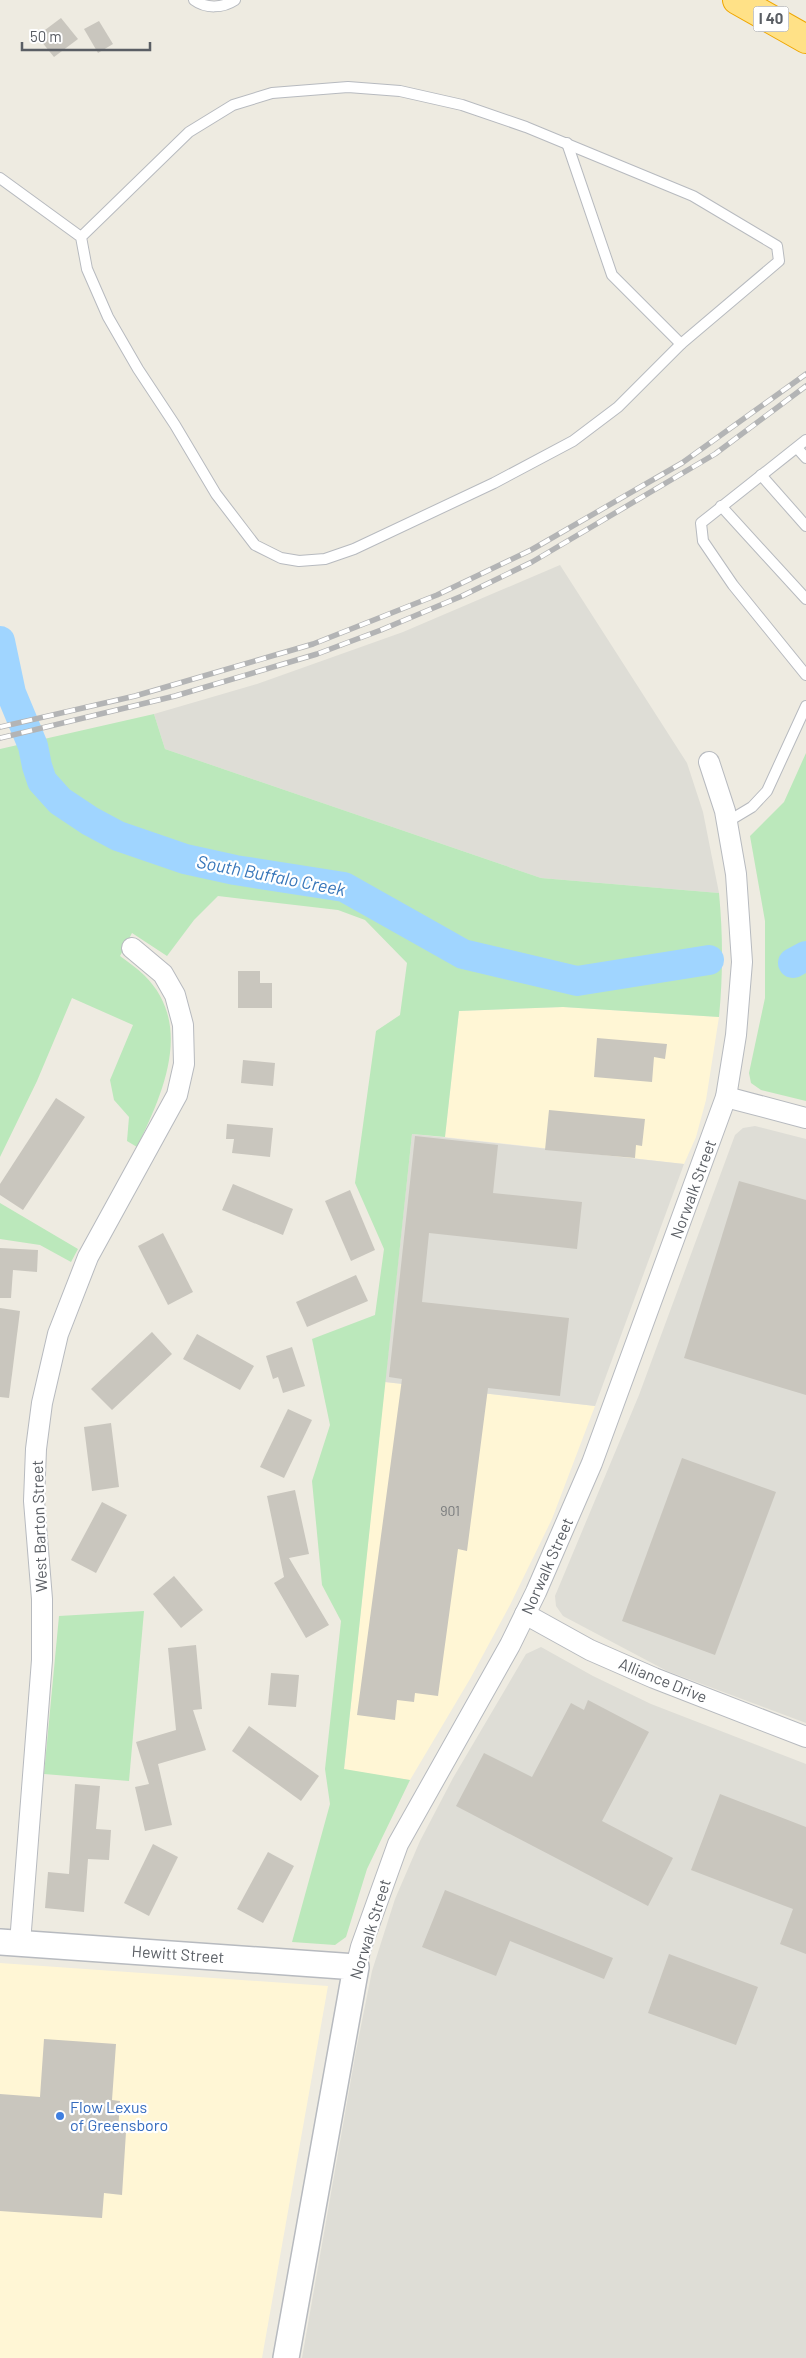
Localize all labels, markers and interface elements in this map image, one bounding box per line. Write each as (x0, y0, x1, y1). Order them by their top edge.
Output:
road number: I 40 (754, 6, 788, 32)
scale bar (22, 20, 150, 52)
text: 50 m (30, 27, 62, 45)
water label: South Buffalo Creek (195, 850, 348, 900)
street label: Norwalk Street (666, 1137, 719, 1241)
street label: West Barton Street (27, 1460, 50, 1592)
house number: 901 (440, 1502, 460, 1519)
street label: Norwalk Street (517, 1514, 576, 1617)
street label: Alliance Drive (616, 1653, 710, 1706)
street label: Norwalk Street (345, 1876, 394, 1981)
street label: Hewitt Street (131, 1941, 225, 1966)
place label: Flow Lexus of Greensboro (70, 2097, 168, 2134)
marker: Flow Lexus of Greensboro (54, 2110, 66, 2122)

